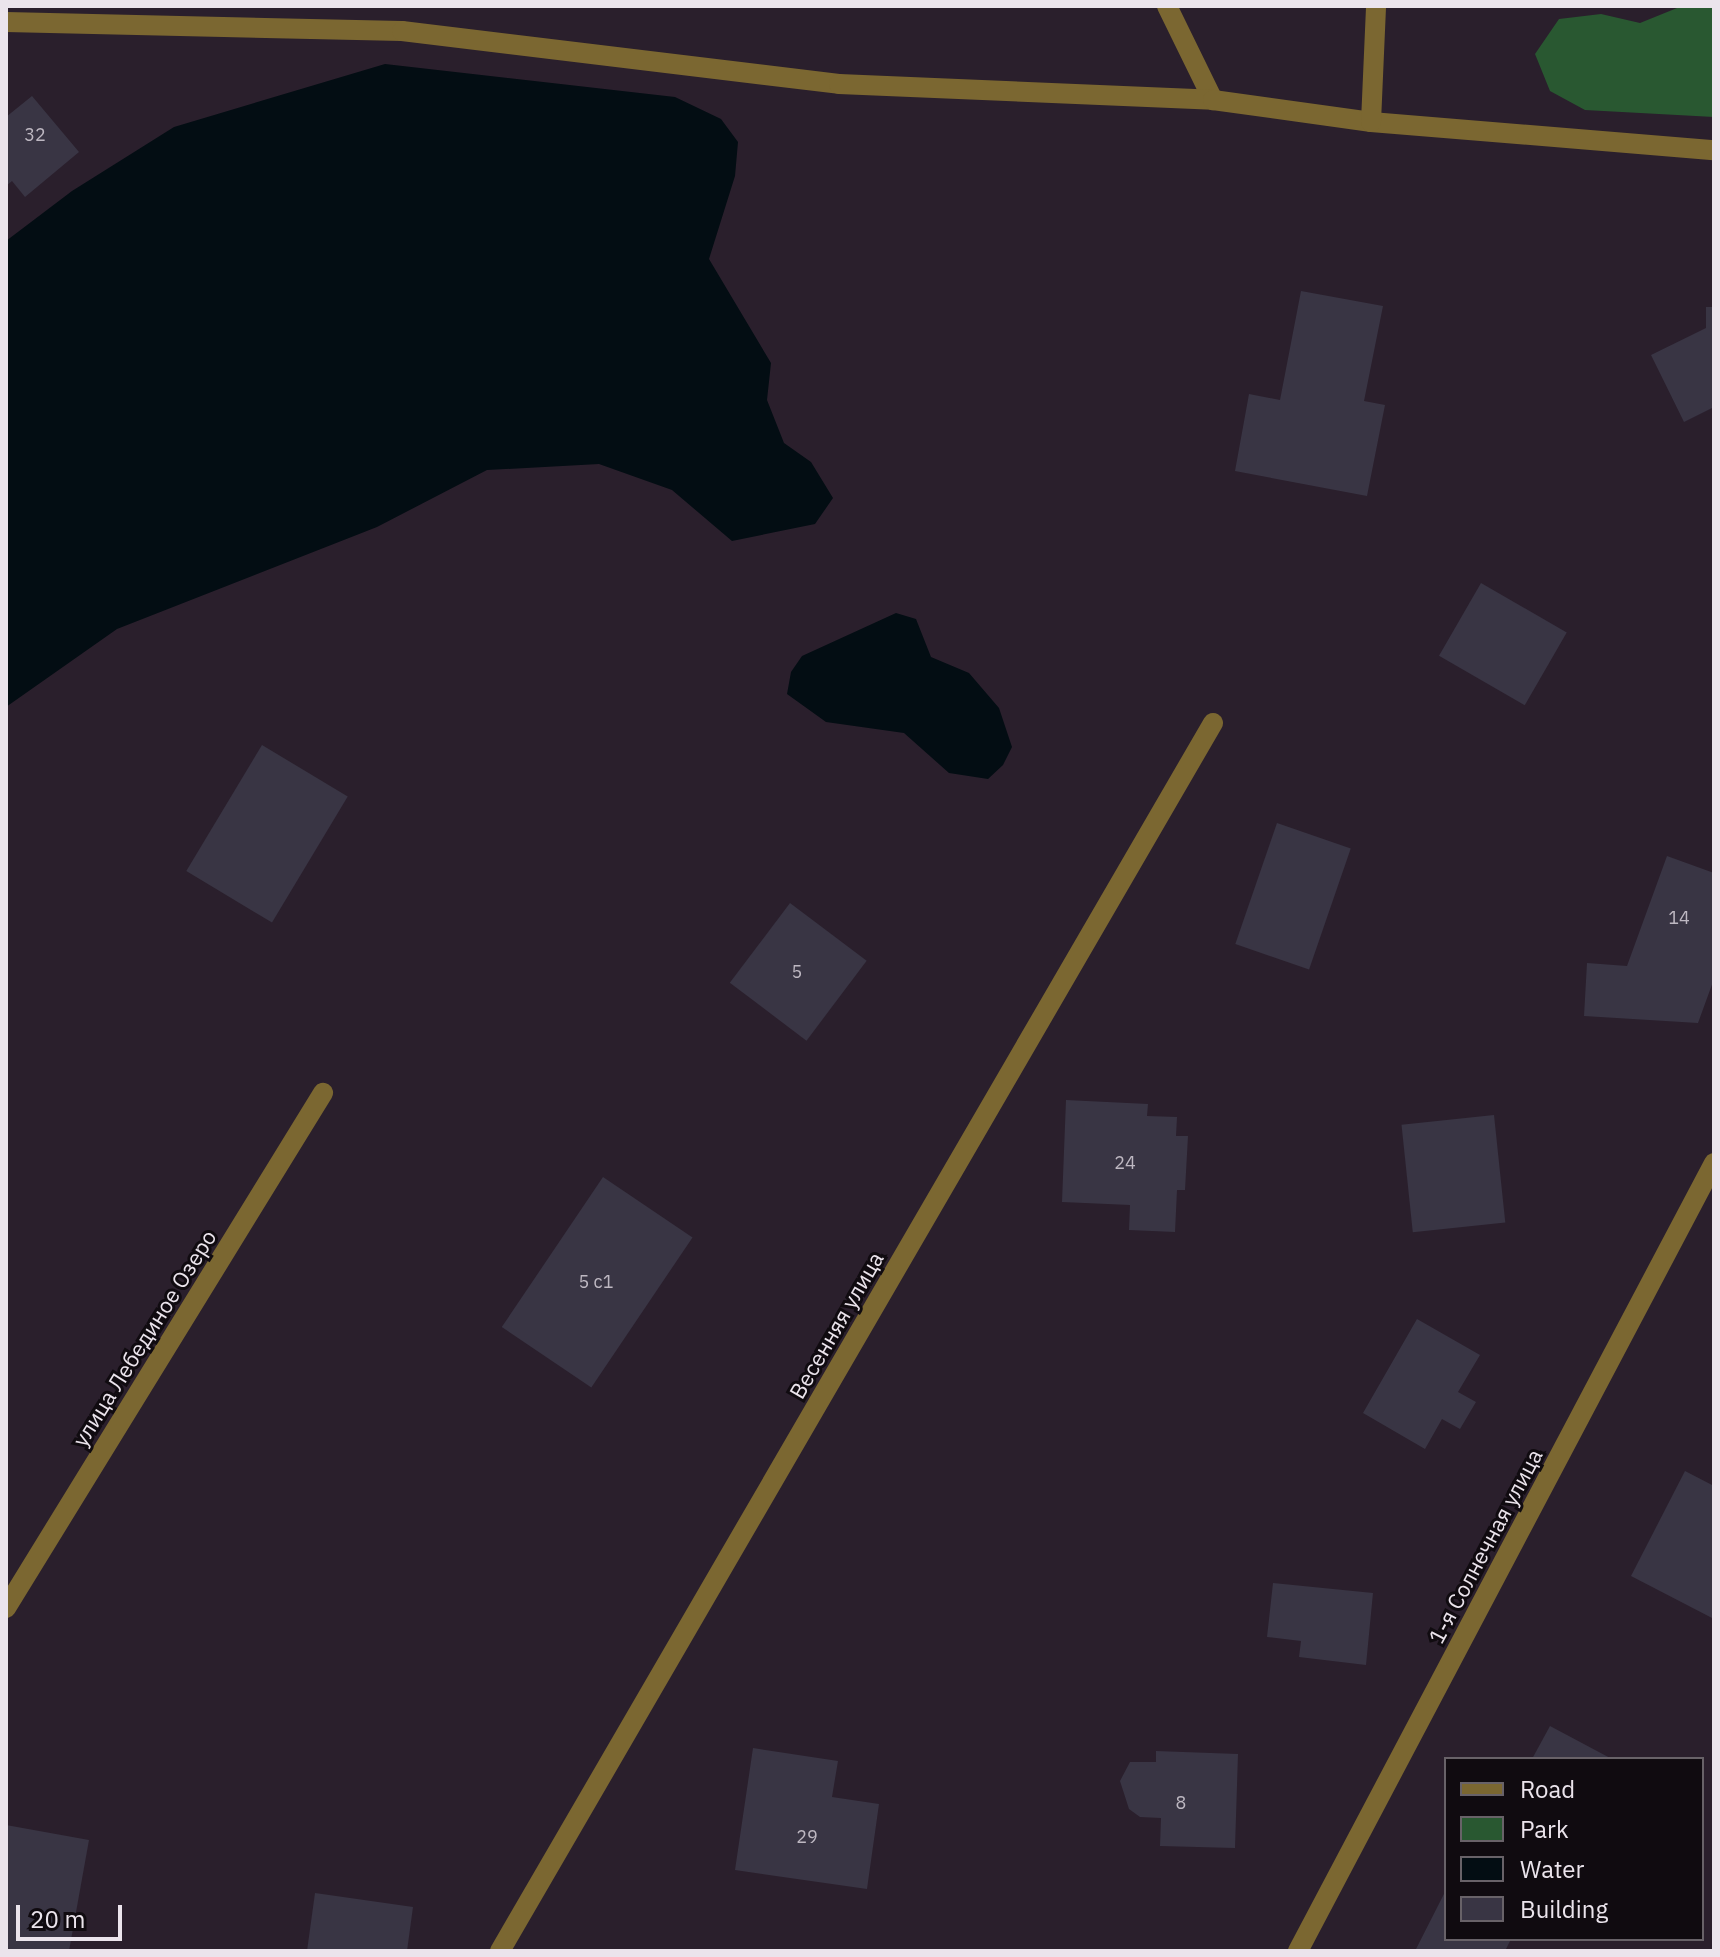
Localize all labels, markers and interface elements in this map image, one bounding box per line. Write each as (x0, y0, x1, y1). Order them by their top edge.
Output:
house number: 32 (24, 124, 46, 146)
house number: 14 (1668, 907, 1690, 929)
house number: 5 (792, 961, 802, 983)
house number: 24 (1114, 1152, 1136, 1174)
street label: улица Лебединое Озеро (67, 1225, 221, 1451)
street label: Весенняя улица (783, 1247, 889, 1403)
house number: 5 с1 (579, 1271, 613, 1293)
street label: 1-я Солнечная улица (1422, 1444, 1548, 1648)
legend (1444, 1757, 1704, 1941)
text: Road (1520, 1773, 1575, 1805)
house number: 8 (1176, 1792, 1186, 1814)
text: Park (1520, 1813, 1569, 1845)
house number: 29 (796, 1826, 818, 1848)
text: Water (1520, 1853, 1584, 1885)
scale bar (20, 1889, 126, 1939)
text: Building (1520, 1893, 1608, 1925)
text: 20 m (30, 1903, 85, 1935)

